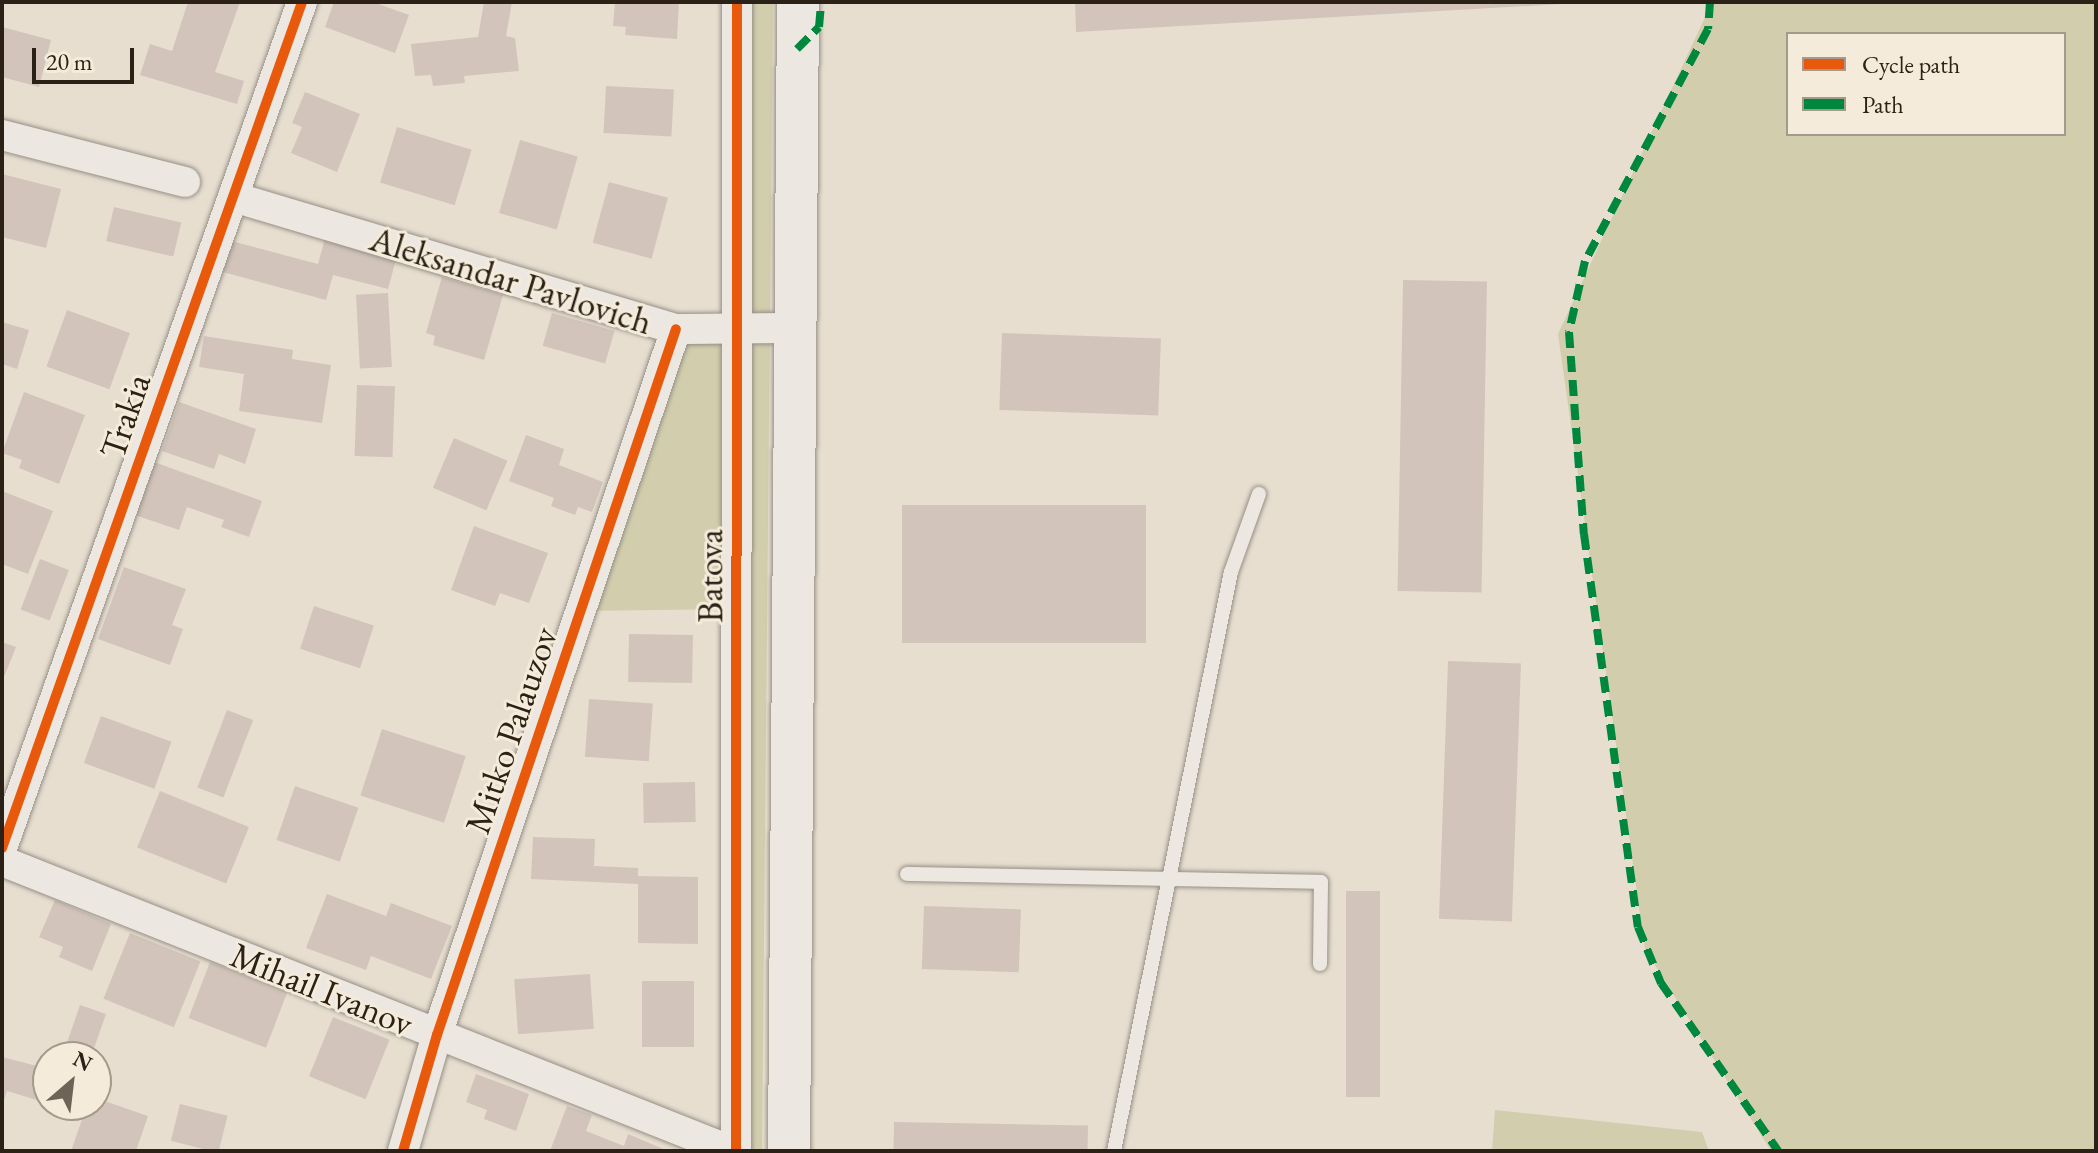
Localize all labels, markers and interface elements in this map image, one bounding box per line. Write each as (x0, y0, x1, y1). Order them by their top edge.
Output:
scale bar (36, 32, 138, 82)
legend (1786, 32, 2066, 136)
text: 20 m (46, 46, 93, 77)
text: Cycle path (1862, 49, 1960, 80)
text: Path (1862, 89, 1904, 120)
street label: Aleksandar Pavlovich (365, 217, 657, 343)
street label: Trakia (90, 368, 160, 464)
street label: Batova (688, 529, 732, 623)
street label: Mitko Palauzov (455, 621, 567, 839)
street label: Mihail Ivanov (225, 933, 419, 1045)
north arrow (32, 1041, 112, 1121)
text: N (68, 1044, 97, 1078)

